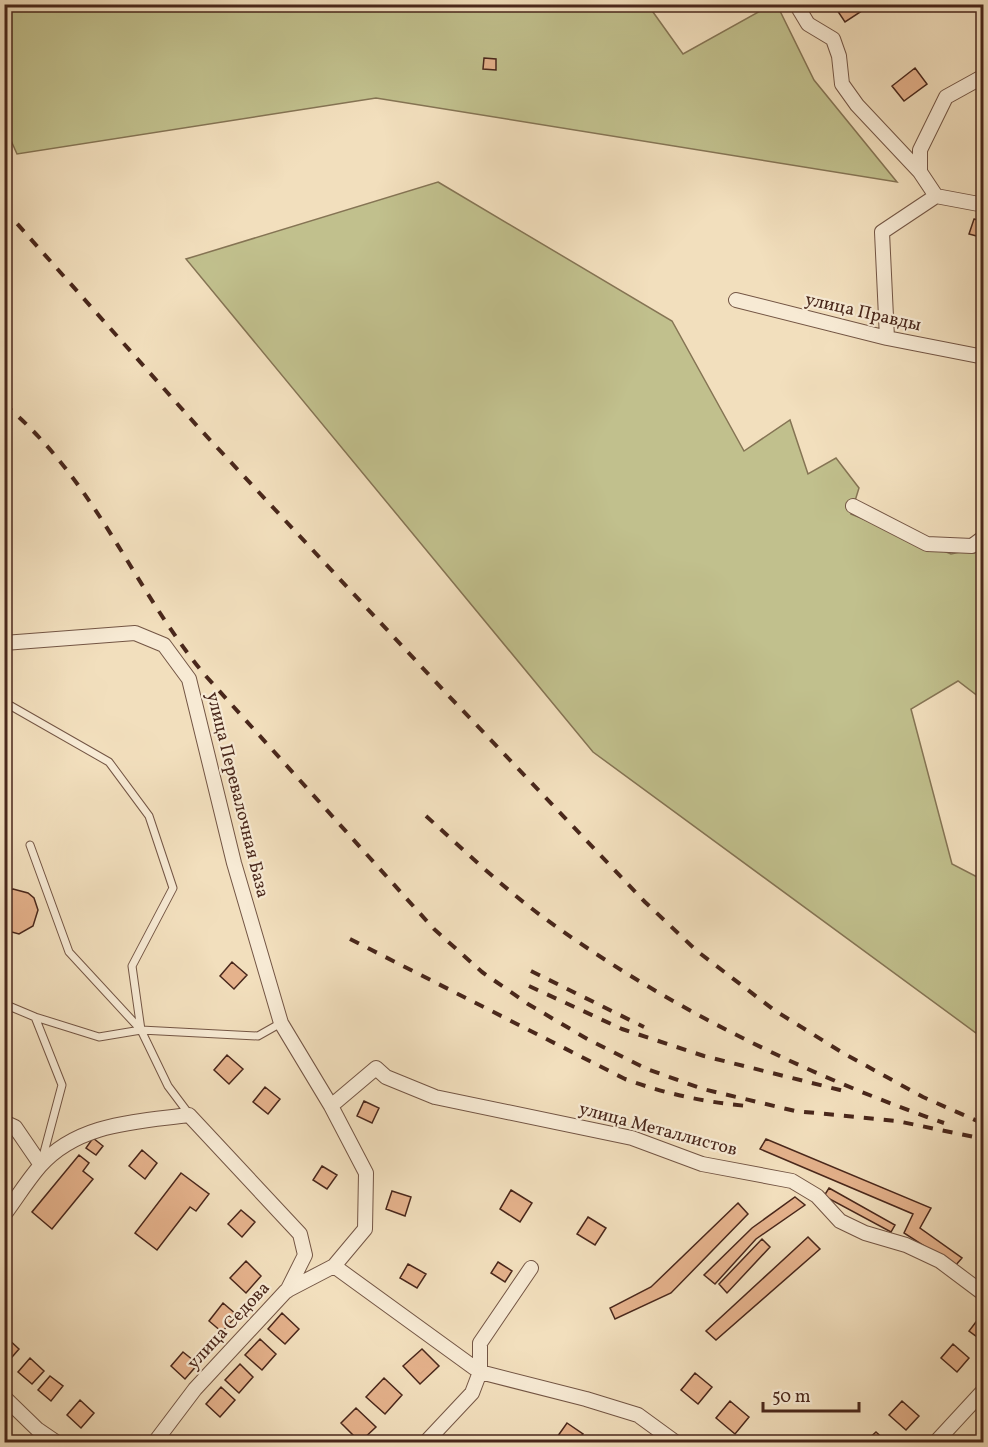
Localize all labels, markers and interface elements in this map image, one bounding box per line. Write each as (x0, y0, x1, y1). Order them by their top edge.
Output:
street label: улица Правды (803, 288, 924, 339)
street label: улица Перевалочная База (199, 689, 275, 901)
street label: улица Металлистов (576, 1097, 740, 1163)
street label: улица Седова (182, 1277, 276, 1375)
scale bar (763, 1375, 859, 1413)
text: 50 m (772, 1385, 811, 1410)

